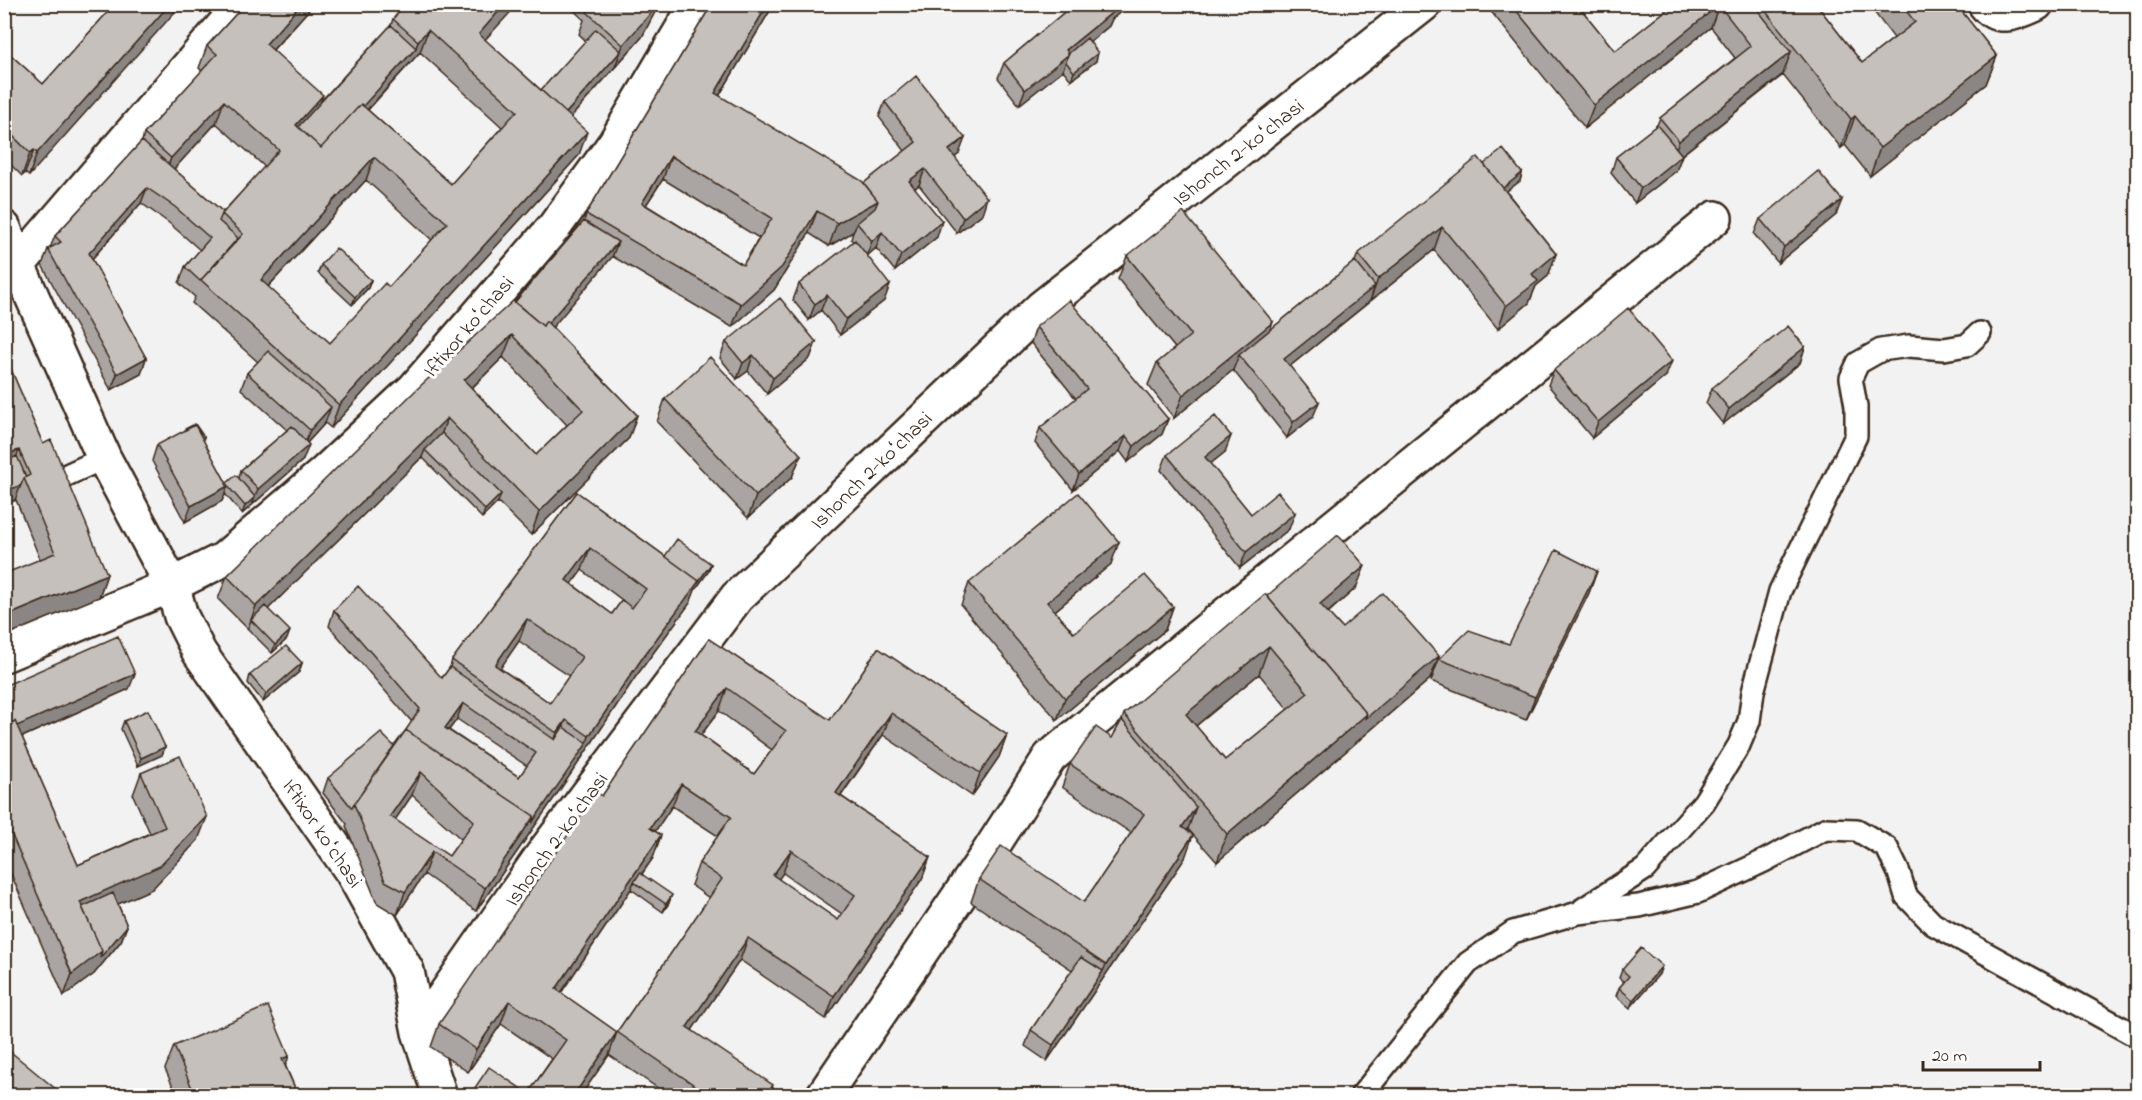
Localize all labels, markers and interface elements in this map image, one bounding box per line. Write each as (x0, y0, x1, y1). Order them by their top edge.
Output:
street label: Ishonch 2-koʻchasi (1167, 93, 1311, 215)
street label: Iftixor koʻchasi (417, 270, 522, 385)
street label: Ishonch 2-koʻchasi (805, 405, 940, 538)
street label: Ishonch 2-koʻchasi (499, 767, 617, 914)
street label: Iftixor koʻchasi (274, 773, 369, 895)
scale bar (1923, 1034, 2040, 1072)
text: 20 m (1932, 1044, 1967, 1070)

